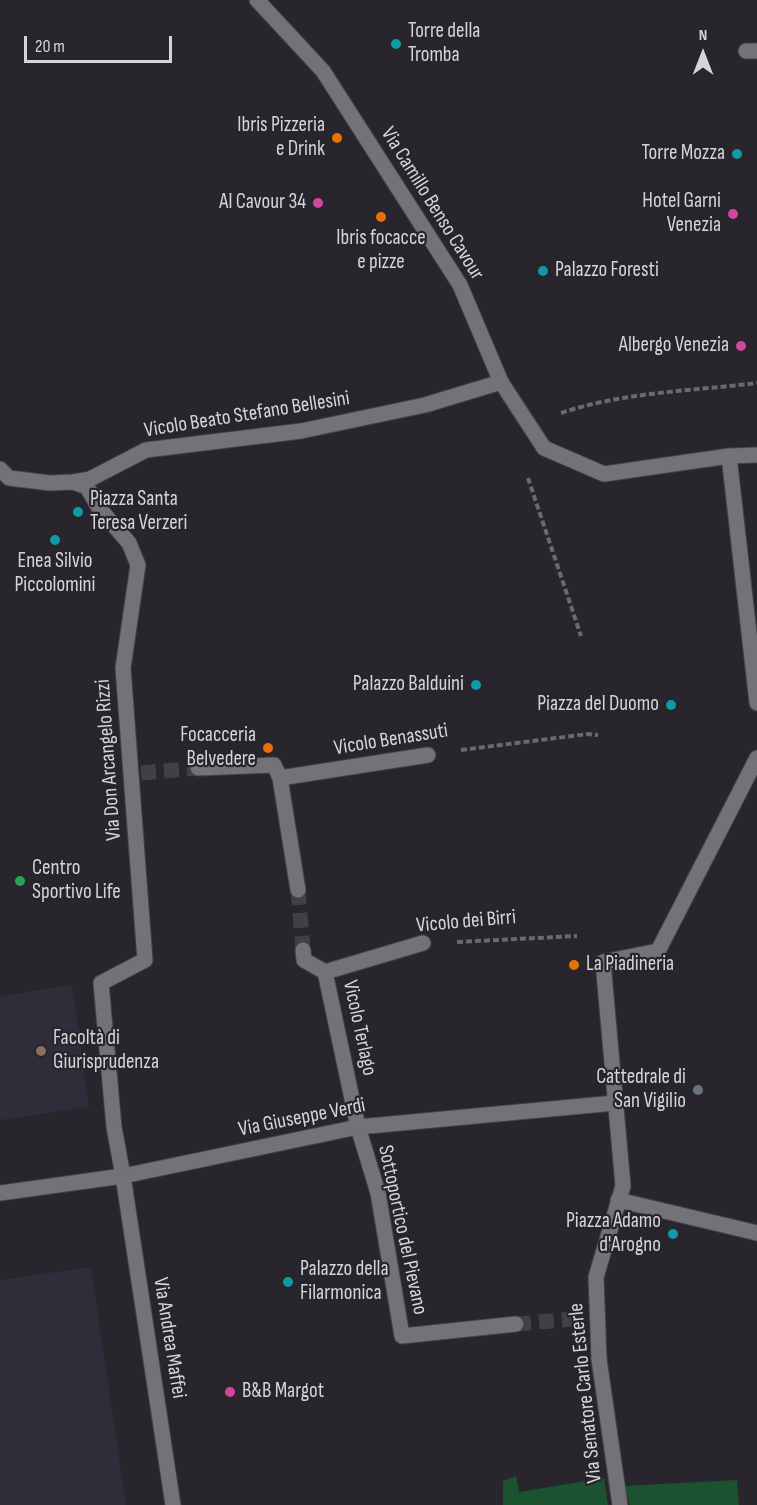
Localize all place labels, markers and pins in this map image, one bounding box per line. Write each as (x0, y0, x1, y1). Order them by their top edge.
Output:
place label: Torre della Tromba (408, 19, 480, 69)
marker: Torre della Tromba (389, 37, 403, 51)
place label: Ibris Pizzeria e Drink (237, 113, 325, 163)
marker: Ibris Pizzeria e Drink (330, 131, 344, 145)
place label: Torre Mozza (641, 141, 725, 167)
marker: Torre Mozza (730, 147, 744, 161)
place label: Hotel Garni Venezia (642, 189, 721, 239)
place label: Al Cavour 34 (219, 190, 306, 216)
marker: Al Cavour 34 (311, 196, 325, 210)
marker: Hotel Garni Venezia (726, 207, 740, 221)
marker: Ibris focacce e pizze (374, 210, 388, 224)
place label: Ibris focacce e pizze (336, 226, 426, 276)
place label: Palazzo Foresti (555, 258, 659, 284)
marker: Palazzo Foresti (536, 264, 550, 278)
place label: Albergo Venezia (619, 333, 729, 359)
marker: Albergo Venezia (734, 339, 748, 353)
place label: Piazza Santa Teresa Verzeri (90, 487, 188, 537)
marker: Piazza Santa Teresa Verzeri (71, 505, 85, 519)
marker: Enea Silvio Piccolomini (48, 533, 62, 547)
place label: Enea Silvio Piccolomini (14, 549, 96, 599)
place label: Palazzo Balduini (353, 672, 464, 698)
marker: Palazzo Balduini (469, 678, 483, 692)
place label: Piazza del Duomo (537, 692, 659, 718)
marker: Piazza del Duomo (664, 698, 678, 712)
place label: Focacceria Belvedere (180, 723, 256, 773)
marker: Focacceria Belvedere (261, 741, 275, 755)
place label: Centro Sportivo Life (32, 856, 121, 906)
marker: Centro Sportivo Life (13, 874, 27, 888)
place label: La Piadineria (586, 952, 674, 978)
marker: La Piadineria (567, 958, 581, 972)
place label: Facoltà di Giurisprudenza (53, 1026, 159, 1076)
marker: Facoltà di Giurisprudenza (34, 1044, 48, 1058)
place label: Cattedrale di San Vigilio (596, 1065, 686, 1115)
marker: Cattedrale di San Vigilio (691, 1083, 705, 1097)
place label: Piazza Adamo d'Arogno (566, 1209, 661, 1259)
marker: Piazza Adamo d'Arogno (666, 1227, 680, 1241)
place label: Palazzo della Filarmonica (300, 1257, 389, 1307)
marker: Palazzo della Filarmonica (281, 1275, 295, 1289)
place label: B&B Margot (242, 1379, 324, 1405)
marker: B&B Margot (223, 1385, 237, 1399)

